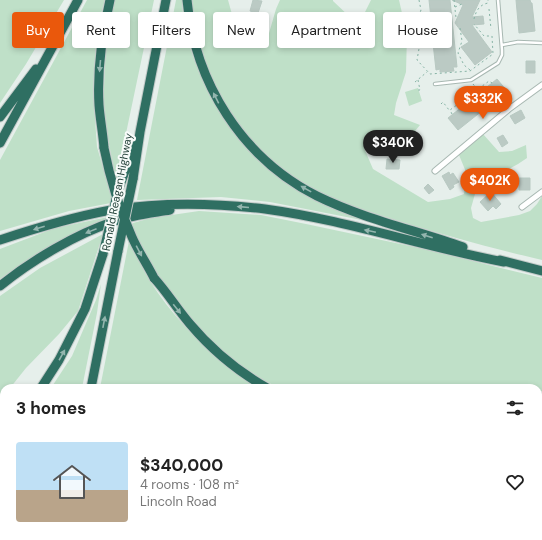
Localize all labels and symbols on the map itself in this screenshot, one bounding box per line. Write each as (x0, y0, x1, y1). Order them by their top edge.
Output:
one-way arrow (96, 60, 103, 72)
pin: $332K (455, 86, 511, 120)
one-way arrow (213, 92, 220, 103)
pin: $340K (365, 130, 421, 164)
street label: Ronald Reagan Highway (99, 132, 135, 252)
pin: $402K (462, 168, 518, 202)
one-way arrow (300, 186, 312, 193)
one-way arrow (237, 204, 249, 211)
one-way arrow (33, 225, 45, 231)
one-way arrow (364, 227, 377, 233)
one-way arrow (85, 228, 97, 234)
one-way arrow (421, 233, 433, 239)
one-way arrow (136, 245, 143, 256)
one-way arrow (173, 303, 182, 314)
one-way arrow (101, 316, 107, 328)
one-way arrow (59, 349, 65, 361)

